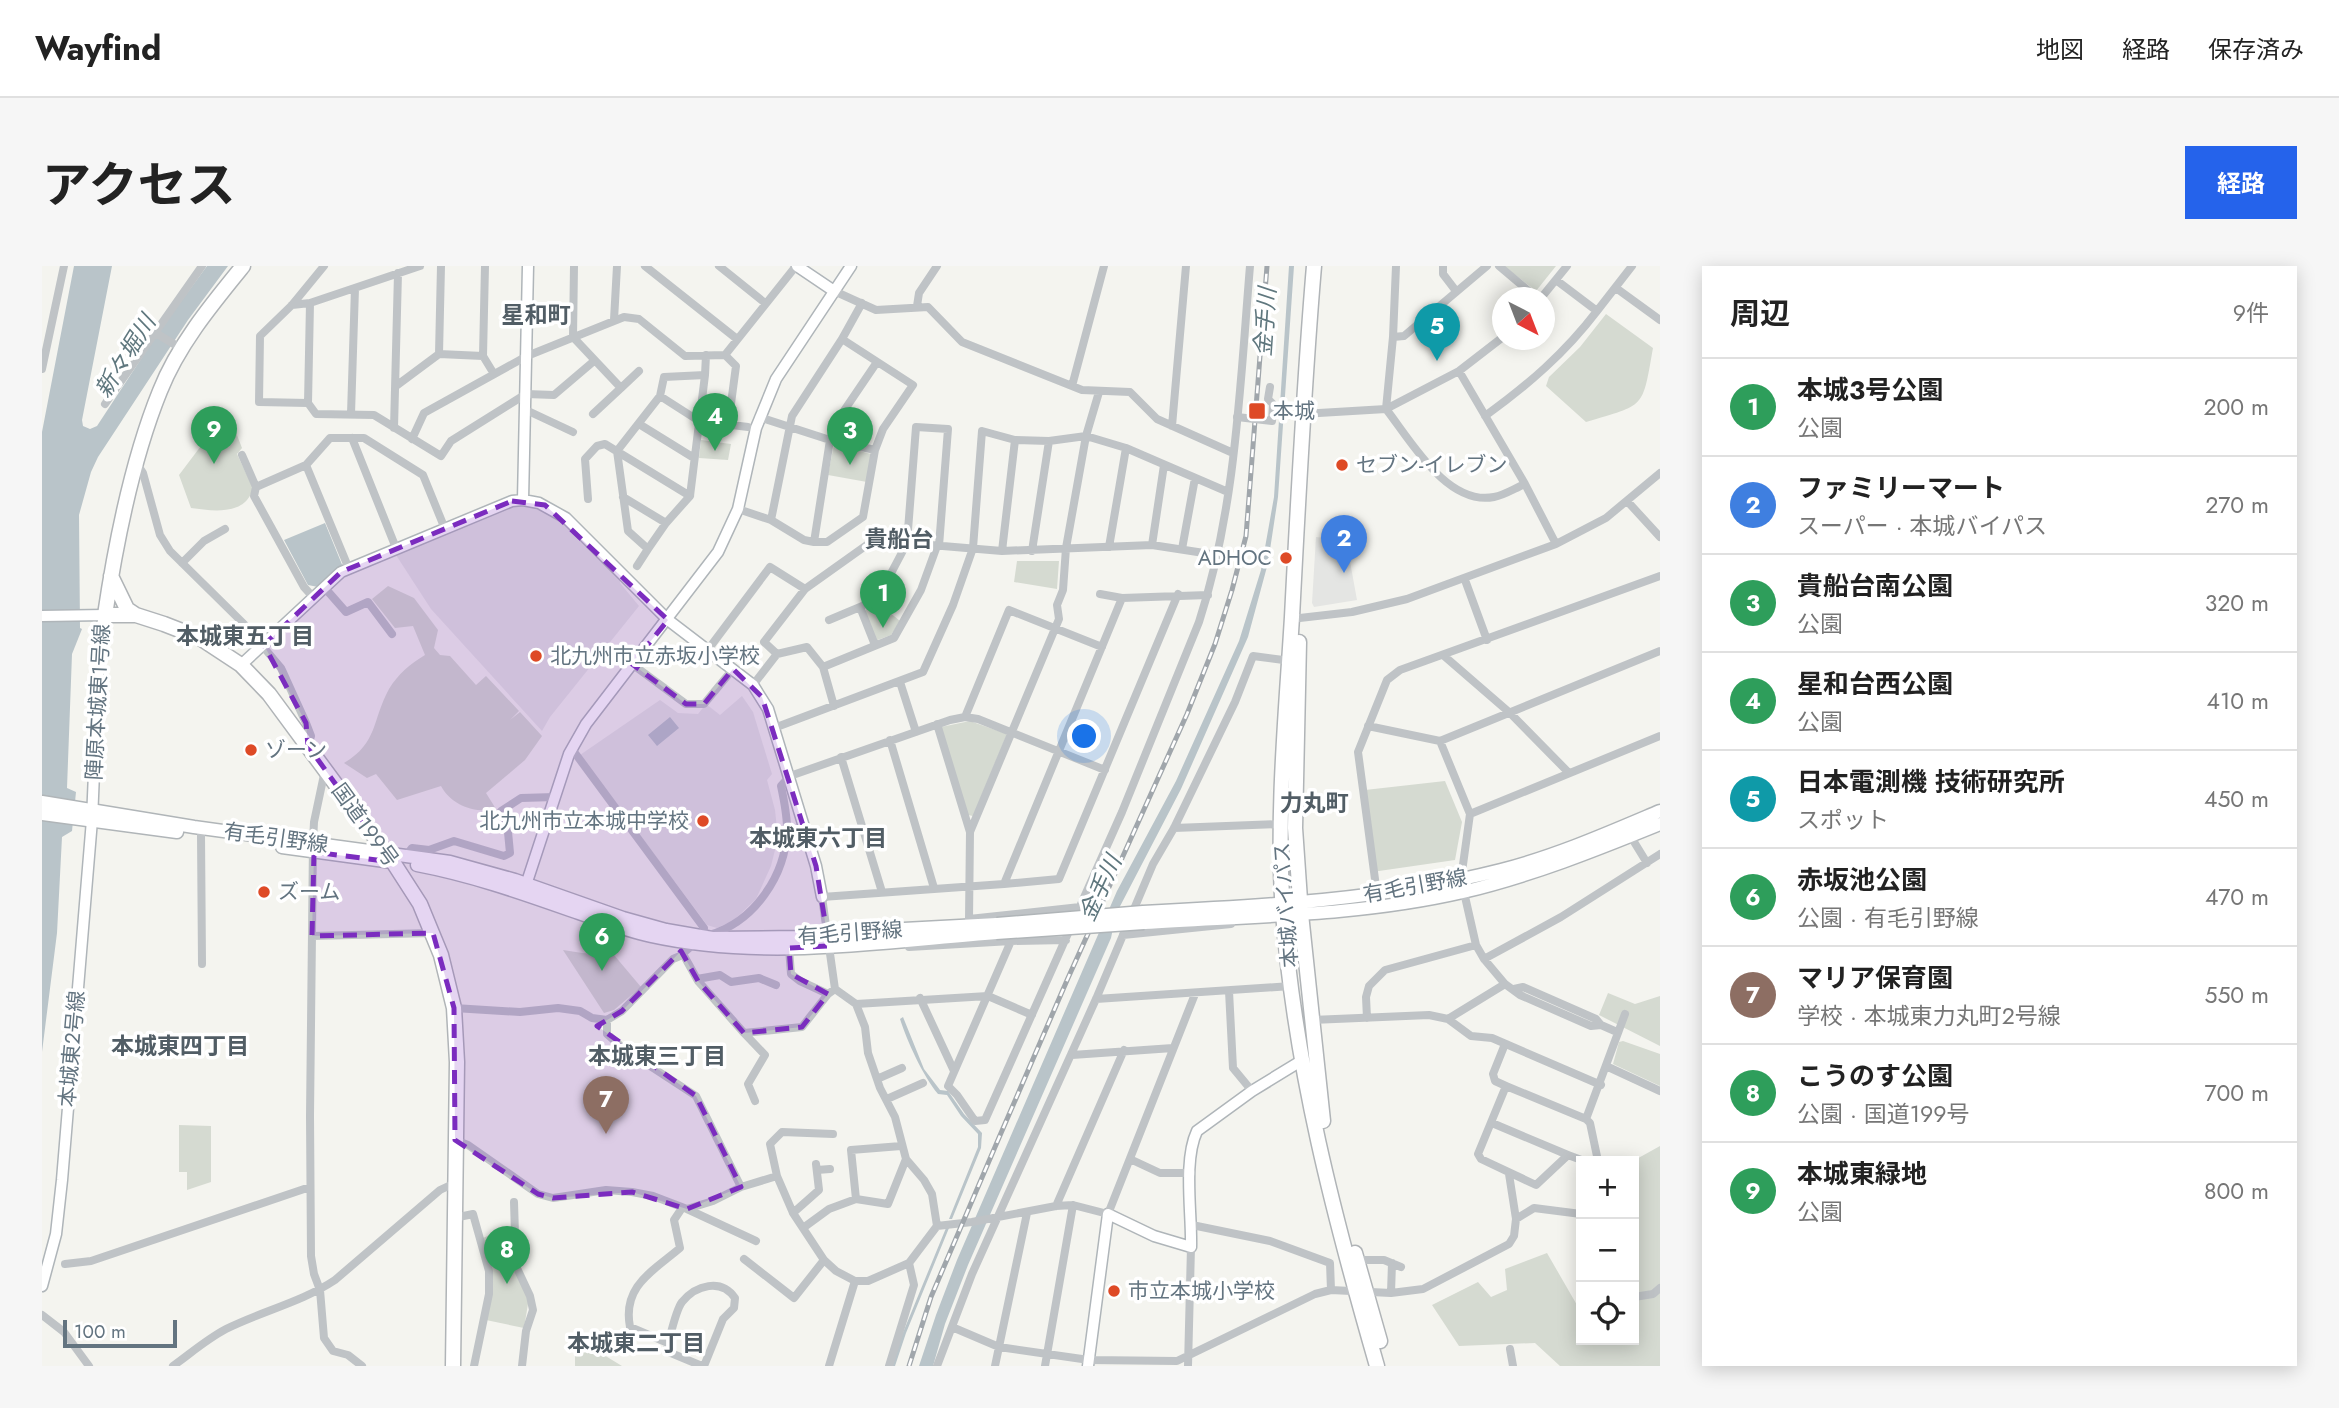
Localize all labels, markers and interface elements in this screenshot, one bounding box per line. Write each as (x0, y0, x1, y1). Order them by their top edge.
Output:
text: Wayfind (35, 25, 161, 72)
text: 地図 (2036, 32, 2084, 67)
text: 経路 (2122, 32, 2170, 67)
text: 保存済み (2208, 32, 2304, 67)
button: 経路 (2185, 146, 2297, 219)
text: アクセス (42, 150, 236, 220)
water label: 金手川 (1246, 283, 1285, 358)
north arrow (1492, 287, 1555, 350)
text: 周辺 (1730, 292, 1790, 335)
text: 9件 (2233, 296, 2269, 330)
district label: 星和町 (502, 298, 571, 332)
pin: 5 (1414, 303, 1460, 361)
water label: 新々堀川 (86, 305, 165, 404)
text: 本城3号公園 (1797, 371, 1943, 409)
text: 1 (1747, 390, 1759, 424)
text: 200 m (2203, 390, 2269, 424)
pin: 4 (692, 393, 738, 451)
place label: 本城 (1273, 396, 1315, 426)
marker: 本城 (1247, 401, 1267, 421)
pin: 9 (191, 406, 237, 464)
pin: 3 (827, 407, 873, 465)
text: 公園 (1797, 411, 1843, 445)
place label: セブン-イレブン (1356, 450, 1507, 480)
marker: セブン-イレブン (1334, 457, 1350, 473)
text: ファミリーマート (1797, 469, 2005, 507)
text: 2 (1745, 488, 1761, 522)
text: 270 m (2205, 488, 2269, 522)
text: スーパー · 本城バイパス (1797, 509, 2047, 543)
pin: 2 (1321, 515, 1367, 573)
district label: 貴船台 (865, 522, 934, 556)
place label: ADHOC (1198, 543, 1272, 573)
marker: ADHOC (1278, 550, 1294, 566)
text: 貴船台南公園 (1797, 567, 1953, 605)
pin: 1 (860, 570, 906, 628)
text: 3 (1746, 586, 1760, 620)
text: 320 m (2205, 586, 2269, 620)
text: 公園 (1797, 607, 1843, 641)
district label: 本城東五丁目 (176, 619, 314, 653)
street label: 陣原本城東1号線 (79, 623, 117, 781)
place label: 北九州市立赤坂小学校 (550, 641, 760, 671)
marker: 北九州市立赤坂小学校 (528, 648, 544, 664)
text: 星和台西公園 (1797, 665, 1953, 703)
text: 4 (1745, 684, 1761, 718)
text: 410 m (2207, 684, 2269, 718)
text: 公園 (1797, 705, 1843, 739)
your location (1067, 719, 1101, 753)
place label: ゾーン (265, 735, 327, 765)
marker: ゾーン (243, 742, 259, 758)
text: 日本電測機 技術研究所 (1797, 763, 2065, 801)
street label: 国道199号 (324, 777, 406, 873)
text: 5 (1746, 782, 1760, 816)
text: 450 m (2204, 782, 2269, 816)
district label: 力丸町 (1280, 786, 1349, 820)
text: スポット (1797, 803, 1889, 837)
place label: 北九州市立本城中学校 (479, 806, 689, 836)
marker: 北九州市立本城中学校 (695, 813, 711, 829)
street label: 有毛引野線 (222, 816, 330, 860)
district label: 本城東六丁目 (749, 821, 887, 855)
street label: 本城バイパス (1267, 841, 1305, 969)
water label: 金手川 (1070, 847, 1131, 926)
text: 赤坂池公園 (1797, 861, 1927, 899)
street label: 有毛引野線 (1361, 862, 1469, 910)
place label: ズーム (278, 877, 340, 907)
text: 6 (1745, 880, 1761, 914)
text: 470 m (2205, 880, 2269, 914)
marker: ズーム (256, 884, 272, 900)
text: 公園 · 有毛引野線 (1797, 901, 1979, 935)
pin: 6 (579, 913, 625, 971)
street label: 有毛引野線 (797, 914, 903, 952)
text: マリア保育園 (1797, 959, 1953, 997)
text: 7 (1746, 978, 1760, 1012)
text: 550 m (2204, 978, 2269, 1012)
street label: 本城東2号線 (52, 989, 92, 1109)
text: 学校 · 本城東力丸町2号線 (1797, 999, 2061, 1033)
district label: 本城東四丁目 (111, 1029, 249, 1063)
district label: 本城東三丁目 (588, 1039, 726, 1073)
text: こうのす公園 (1797, 1057, 1953, 1095)
pin: 7 (583, 1076, 629, 1134)
text: 8 (1746, 1076, 1760, 1110)
text: 700 m (2204, 1076, 2269, 1110)
text: 公園 · 国道199号 (1797, 1097, 1970, 1131)
text: 本城東緑地 (1797, 1155, 1927, 1193)
map controls (1576, 1156, 1639, 1345)
button: + (1576, 1156, 1639, 1219)
text: 9 (1745, 1174, 1761, 1208)
text: 800 m (2204, 1174, 2269, 1208)
text: 公園 (1797, 1195, 1843, 1229)
button: − (1576, 1219, 1639, 1282)
pin: 8 (484, 1226, 530, 1284)
place label: 市立本城小学校 (1128, 1276, 1275, 1306)
button: locate (1576, 1282, 1639, 1345)
marker: 市立本城小学校 (1106, 1283, 1122, 1299)
scale bar (63, 1317, 177, 1349)
text: 100 m (74, 1318, 126, 1345)
district label: 本城東二丁目 (567, 1326, 705, 1360)

